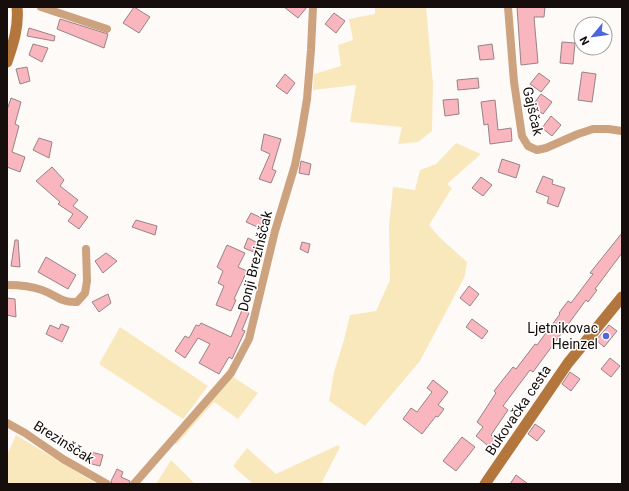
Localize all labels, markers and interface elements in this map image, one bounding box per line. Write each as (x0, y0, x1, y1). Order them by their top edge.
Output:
north arrow (573, 16, 613, 56)
text: N (577, 34, 592, 47)
street label: Gajščak (520, 85, 547, 138)
street label: Donji Brezinščak (235, 208, 275, 313)
place label: Ljetnikovac Heinzel (527, 320, 598, 352)
marker: Ljetnikovac Heinzel (601, 331, 611, 341)
street label: Bukovačka cesta (482, 362, 554, 458)
street label: Brezinščak (31, 417, 98, 467)

